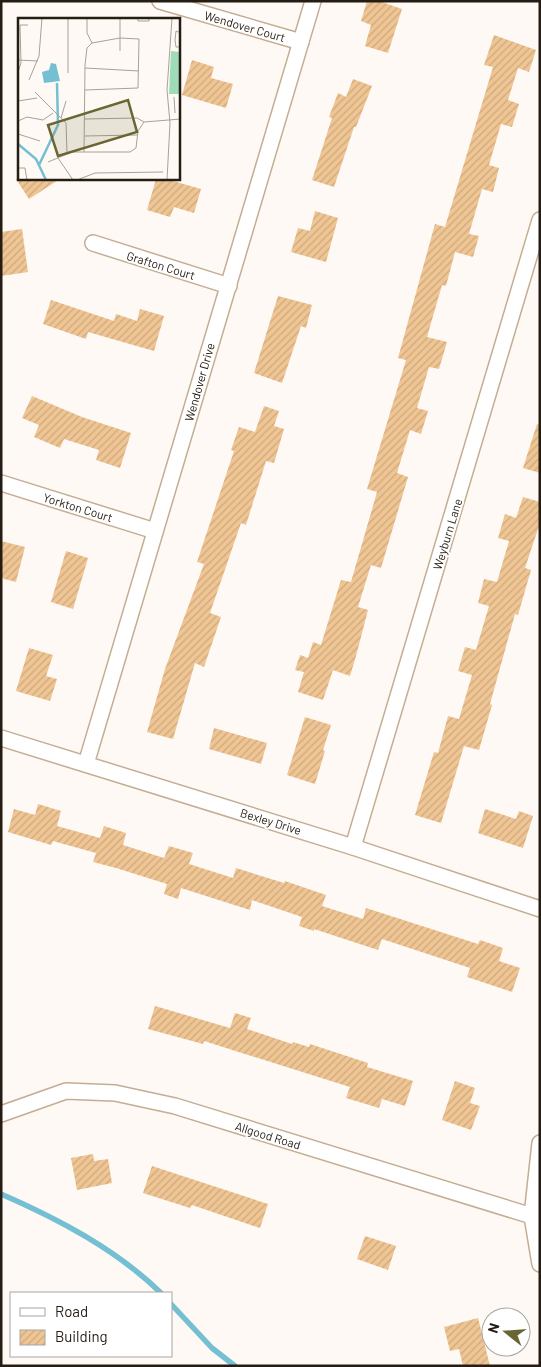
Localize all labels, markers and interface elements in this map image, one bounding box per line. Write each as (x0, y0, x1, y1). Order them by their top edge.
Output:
street label: Wendover Court (203, 8, 287, 44)
inset map (18, 18, 180, 180)
street label: Grafton Court (125, 248, 197, 282)
street label: Wendover Drive (181, 341, 217, 423)
street label: Yorkton Court (42, 490, 114, 524)
street label: Weyburn Lane (430, 497, 464, 571)
street label: Bexley Drive (239, 805, 303, 837)
street label: Allgood Road (234, 1118, 302, 1152)
legend (10, 1292, 172, 1357)
text: Road (55, 1302, 88, 1320)
north arrow (481, 1307, 531, 1357)
text: N (484, 1321, 503, 1335)
text: Building (55, 1327, 108, 1345)

